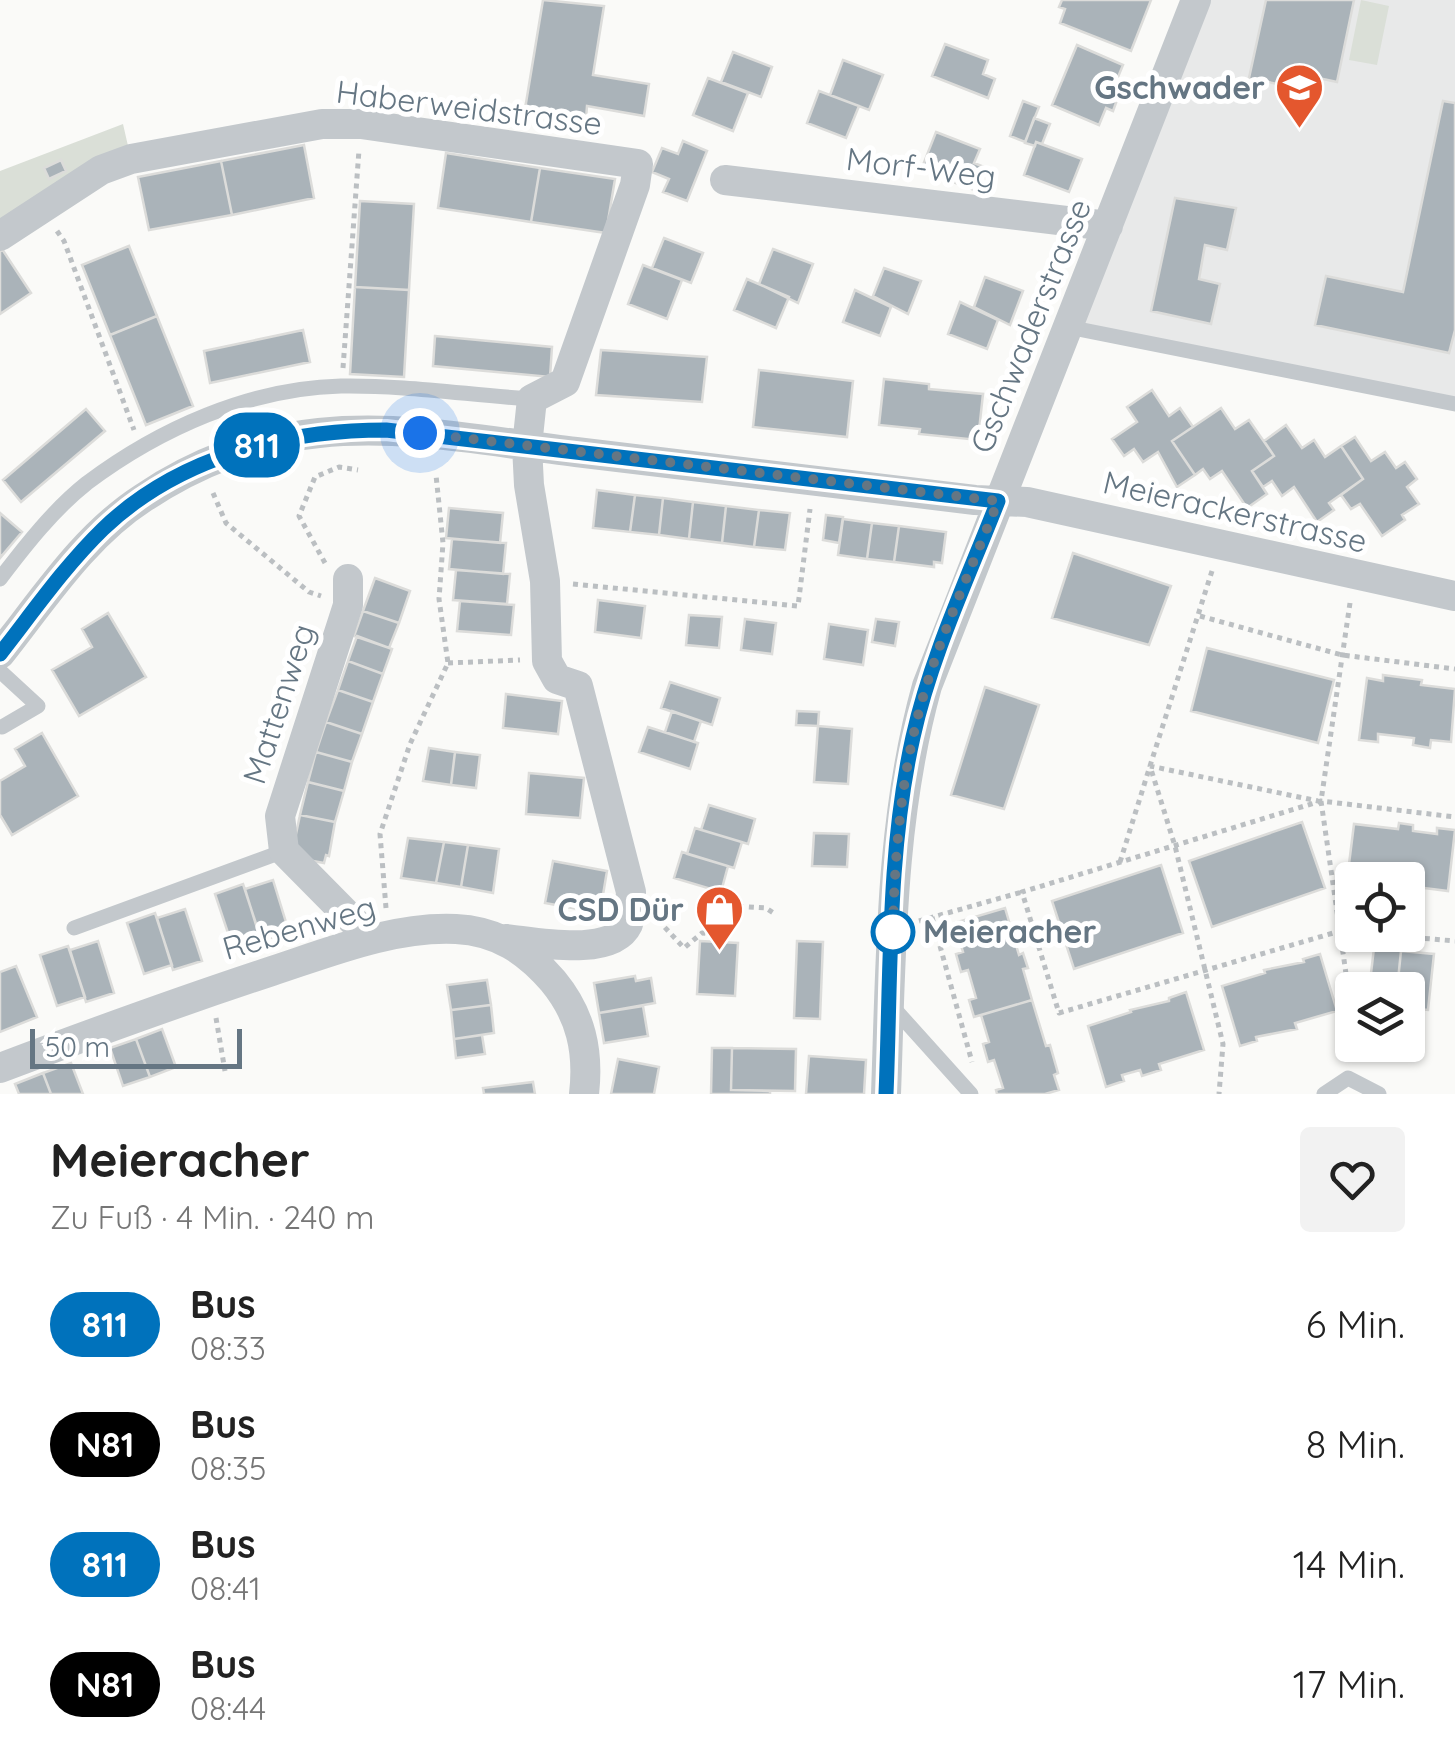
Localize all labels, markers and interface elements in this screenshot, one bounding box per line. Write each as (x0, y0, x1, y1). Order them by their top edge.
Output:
school or university icon: Gschwader (1274, 62, 1326, 130)
place label: Gschwader (1094, 67, 1265, 107)
street label: Haberweidstrasse (334, 71, 604, 143)
street label: Morf-Weg (844, 138, 998, 196)
street label: Gschwaderstrasse (961, 193, 1099, 459)
your location (395, 408, 445, 458)
line badge: 811 (200, 412, 314, 478)
text: 811 (234, 423, 280, 467)
street label: Meierackerstrasse (1099, 461, 1371, 561)
street label: Mattenweg (233, 619, 323, 789)
map controls (1335, 862, 1425, 1062)
button: locate (1335, 862, 1425, 952)
shop icon: CSD Dür (693, 884, 745, 952)
street label: Rebenweg (218, 886, 380, 968)
place label: CSD Dür (557, 889, 684, 929)
marker: Meieracher (872, 911, 914, 953)
place label: Meieracher (923, 911, 1096, 951)
button: layers (1335, 972, 1425, 1062)
scale bar (30, 1024, 242, 1068)
text: 50 m (45, 1029, 110, 1064)
button: heart (1300, 1127, 1405, 1232)
text: Meieracher (50, 1129, 310, 1189)
text: Zu Fuß · 4 Min. · 240 m (50, 1197, 374, 1237)
text: Bus (190, 1280, 256, 1328)
text: 6 Min. (1306, 1300, 1405, 1348)
text: 811 (82, 1302, 128, 1346)
text: 08:33 (190, 1328, 266, 1368)
text: Bus (190, 1400, 256, 1448)
text: 8 Min. (1306, 1420, 1405, 1468)
text: N81 (76, 1422, 134, 1466)
text: 08:35 (190, 1448, 267, 1488)
text: Bus (190, 1520, 256, 1568)
text: 14 Min. (1293, 1540, 1405, 1588)
text: 811 (82, 1542, 128, 1586)
text: 08:41 (190, 1568, 261, 1608)
text: Bus (190, 1640, 256, 1688)
text: 17 Min. (1293, 1660, 1405, 1708)
text: N81 (76, 1662, 134, 1706)
text: 08:44 (190, 1688, 266, 1728)

